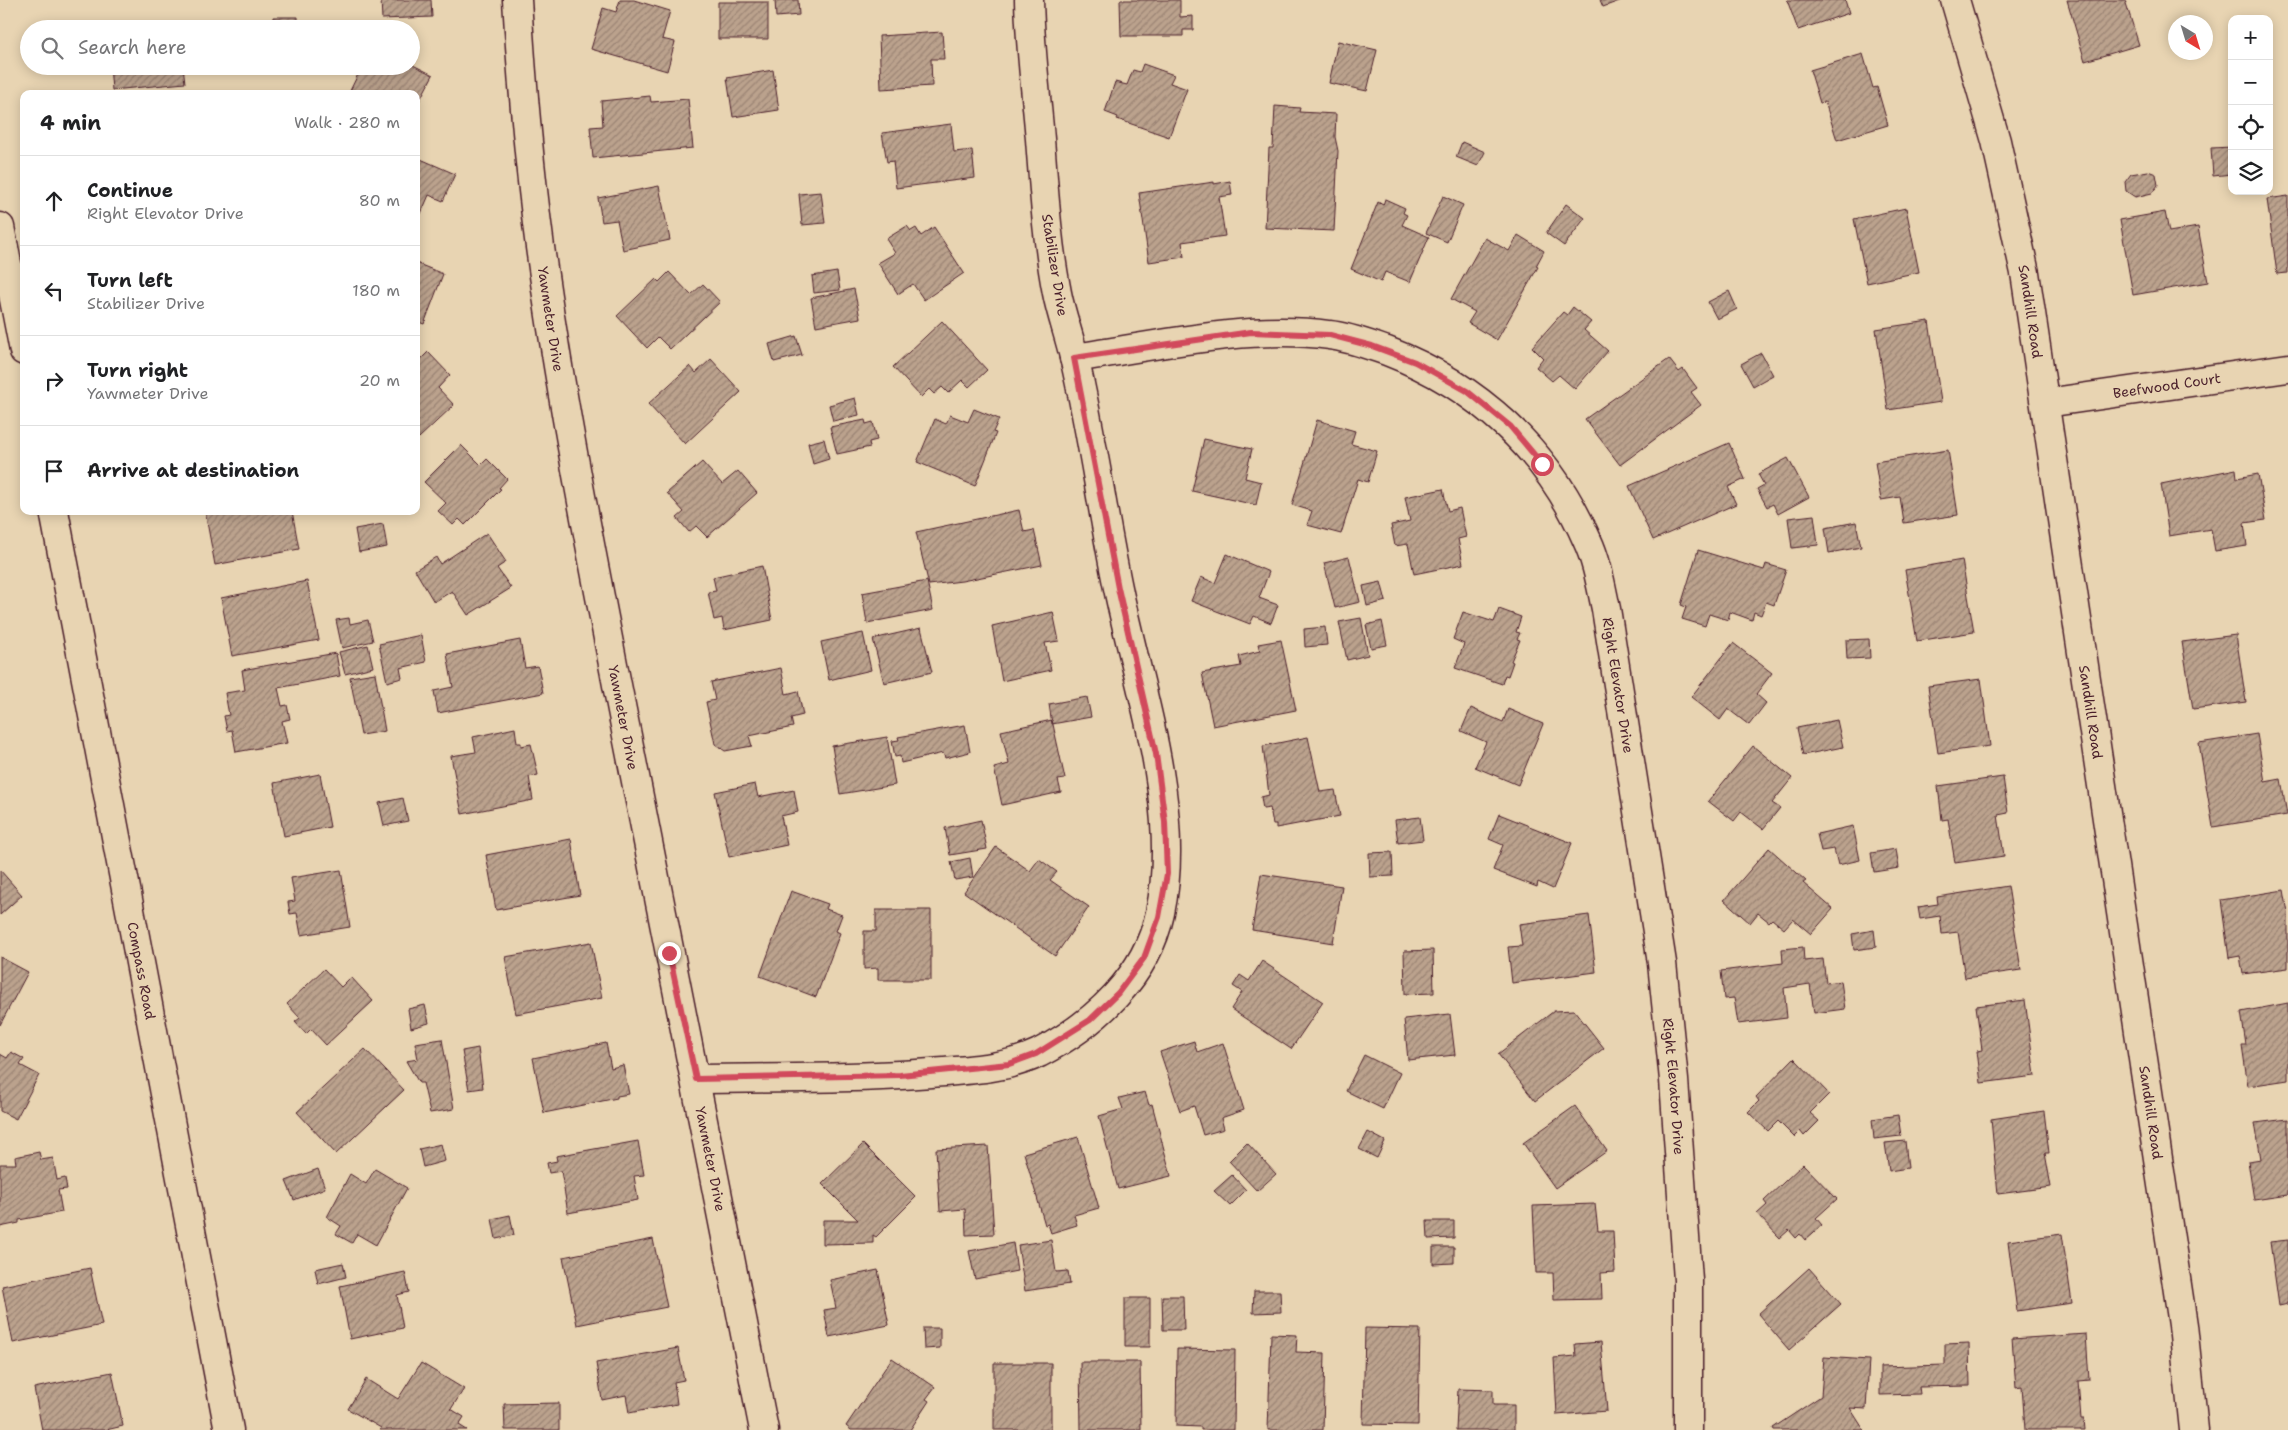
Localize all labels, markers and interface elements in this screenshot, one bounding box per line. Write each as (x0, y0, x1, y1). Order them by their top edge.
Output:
north arrow (2168, 15, 2213, 60)
map controls (2228, 15, 2273, 195)
button: + (2228, 15, 2273, 60)
search box (20, 20, 420, 75)
icon: search (38, 34, 66, 62)
text: Search here (78, 35, 187, 60)
button: − (2228, 60, 2273, 105)
button: locate (2228, 105, 2273, 150)
text: 4 min (40, 109, 101, 137)
text: Walk · 280 m (294, 112, 400, 133)
button: layers (2228, 150, 2273, 195)
text: Continue (87, 178, 173, 203)
icon: ahead (40, 187, 68, 215)
text: 80 m (359, 190, 400, 211)
text: Right Elevator Drive (87, 203, 244, 224)
street label: Stabilizer Drive (1038, 213, 1072, 317)
street label: Sandhill Road (2014, 263, 2047, 360)
street label: Yawmeter Drive (534, 265, 568, 373)
text: Turn left (87, 268, 173, 293)
icon: left (40, 277, 68, 305)
text: 180 m (352, 280, 400, 301)
text: Stabilizer Drive (87, 293, 205, 314)
text: Turn right (87, 358, 188, 383)
icon: right (40, 367, 68, 395)
street label: Beefwood Court (2112, 369, 2222, 402)
text: 20 m (359, 370, 400, 391)
text: Yawmeter Drive (87, 383, 208, 404)
route start (1531, 453, 1554, 476)
icon: arrive (40, 457, 68, 485)
text: Arrive at destination (87, 458, 299, 483)
street label: Right Elevator Drive (1598, 616, 1638, 755)
street label: Yawmeter Drive (604, 664, 642, 772)
street label: Sandhill Road (2075, 664, 2107, 760)
street label: Compass Road (123, 920, 160, 1021)
route end (658, 942, 681, 965)
street label: Right Elevator Drive (1659, 1017, 1688, 1155)
street label: Sandhill Road (2135, 1065, 2167, 1161)
street label: Yawmeter Drive (691, 1105, 730, 1213)

